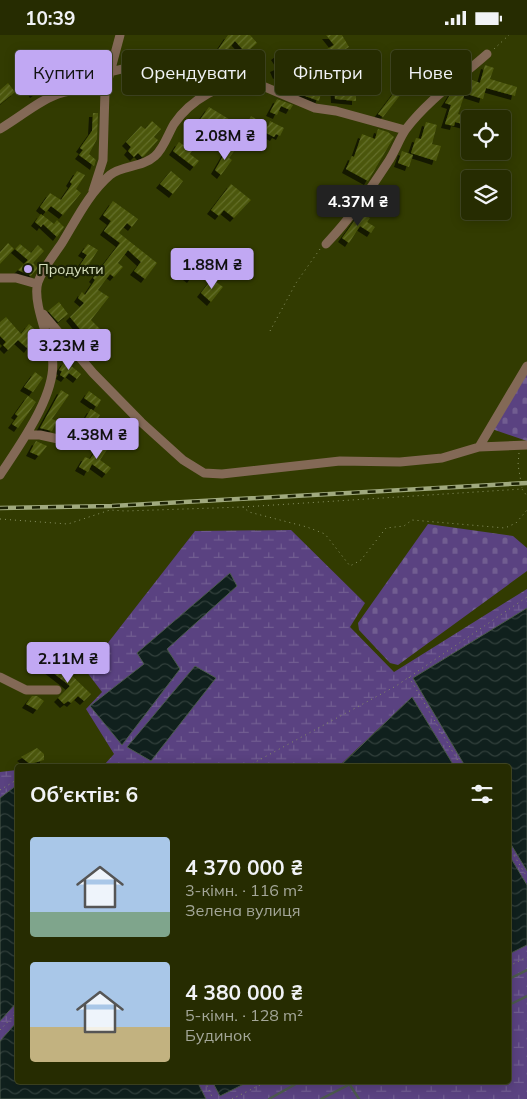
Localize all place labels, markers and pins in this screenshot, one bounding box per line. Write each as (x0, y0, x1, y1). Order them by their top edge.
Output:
pin: 2.08M ₴ (179, 119, 271, 161)
pin: 4.37M ₴ (312, 185, 404, 227)
pin: 1.88M ₴ (166, 247, 258, 290)
place label: Продукти (38, 260, 104, 278)
marker: Продукти (22, 263, 34, 275)
pin: 3.23M ₴ (23, 329, 115, 371)
pin: 4.38M ₴ (51, 417, 143, 460)
pin: 2.11M ₴ (22, 641, 114, 684)

